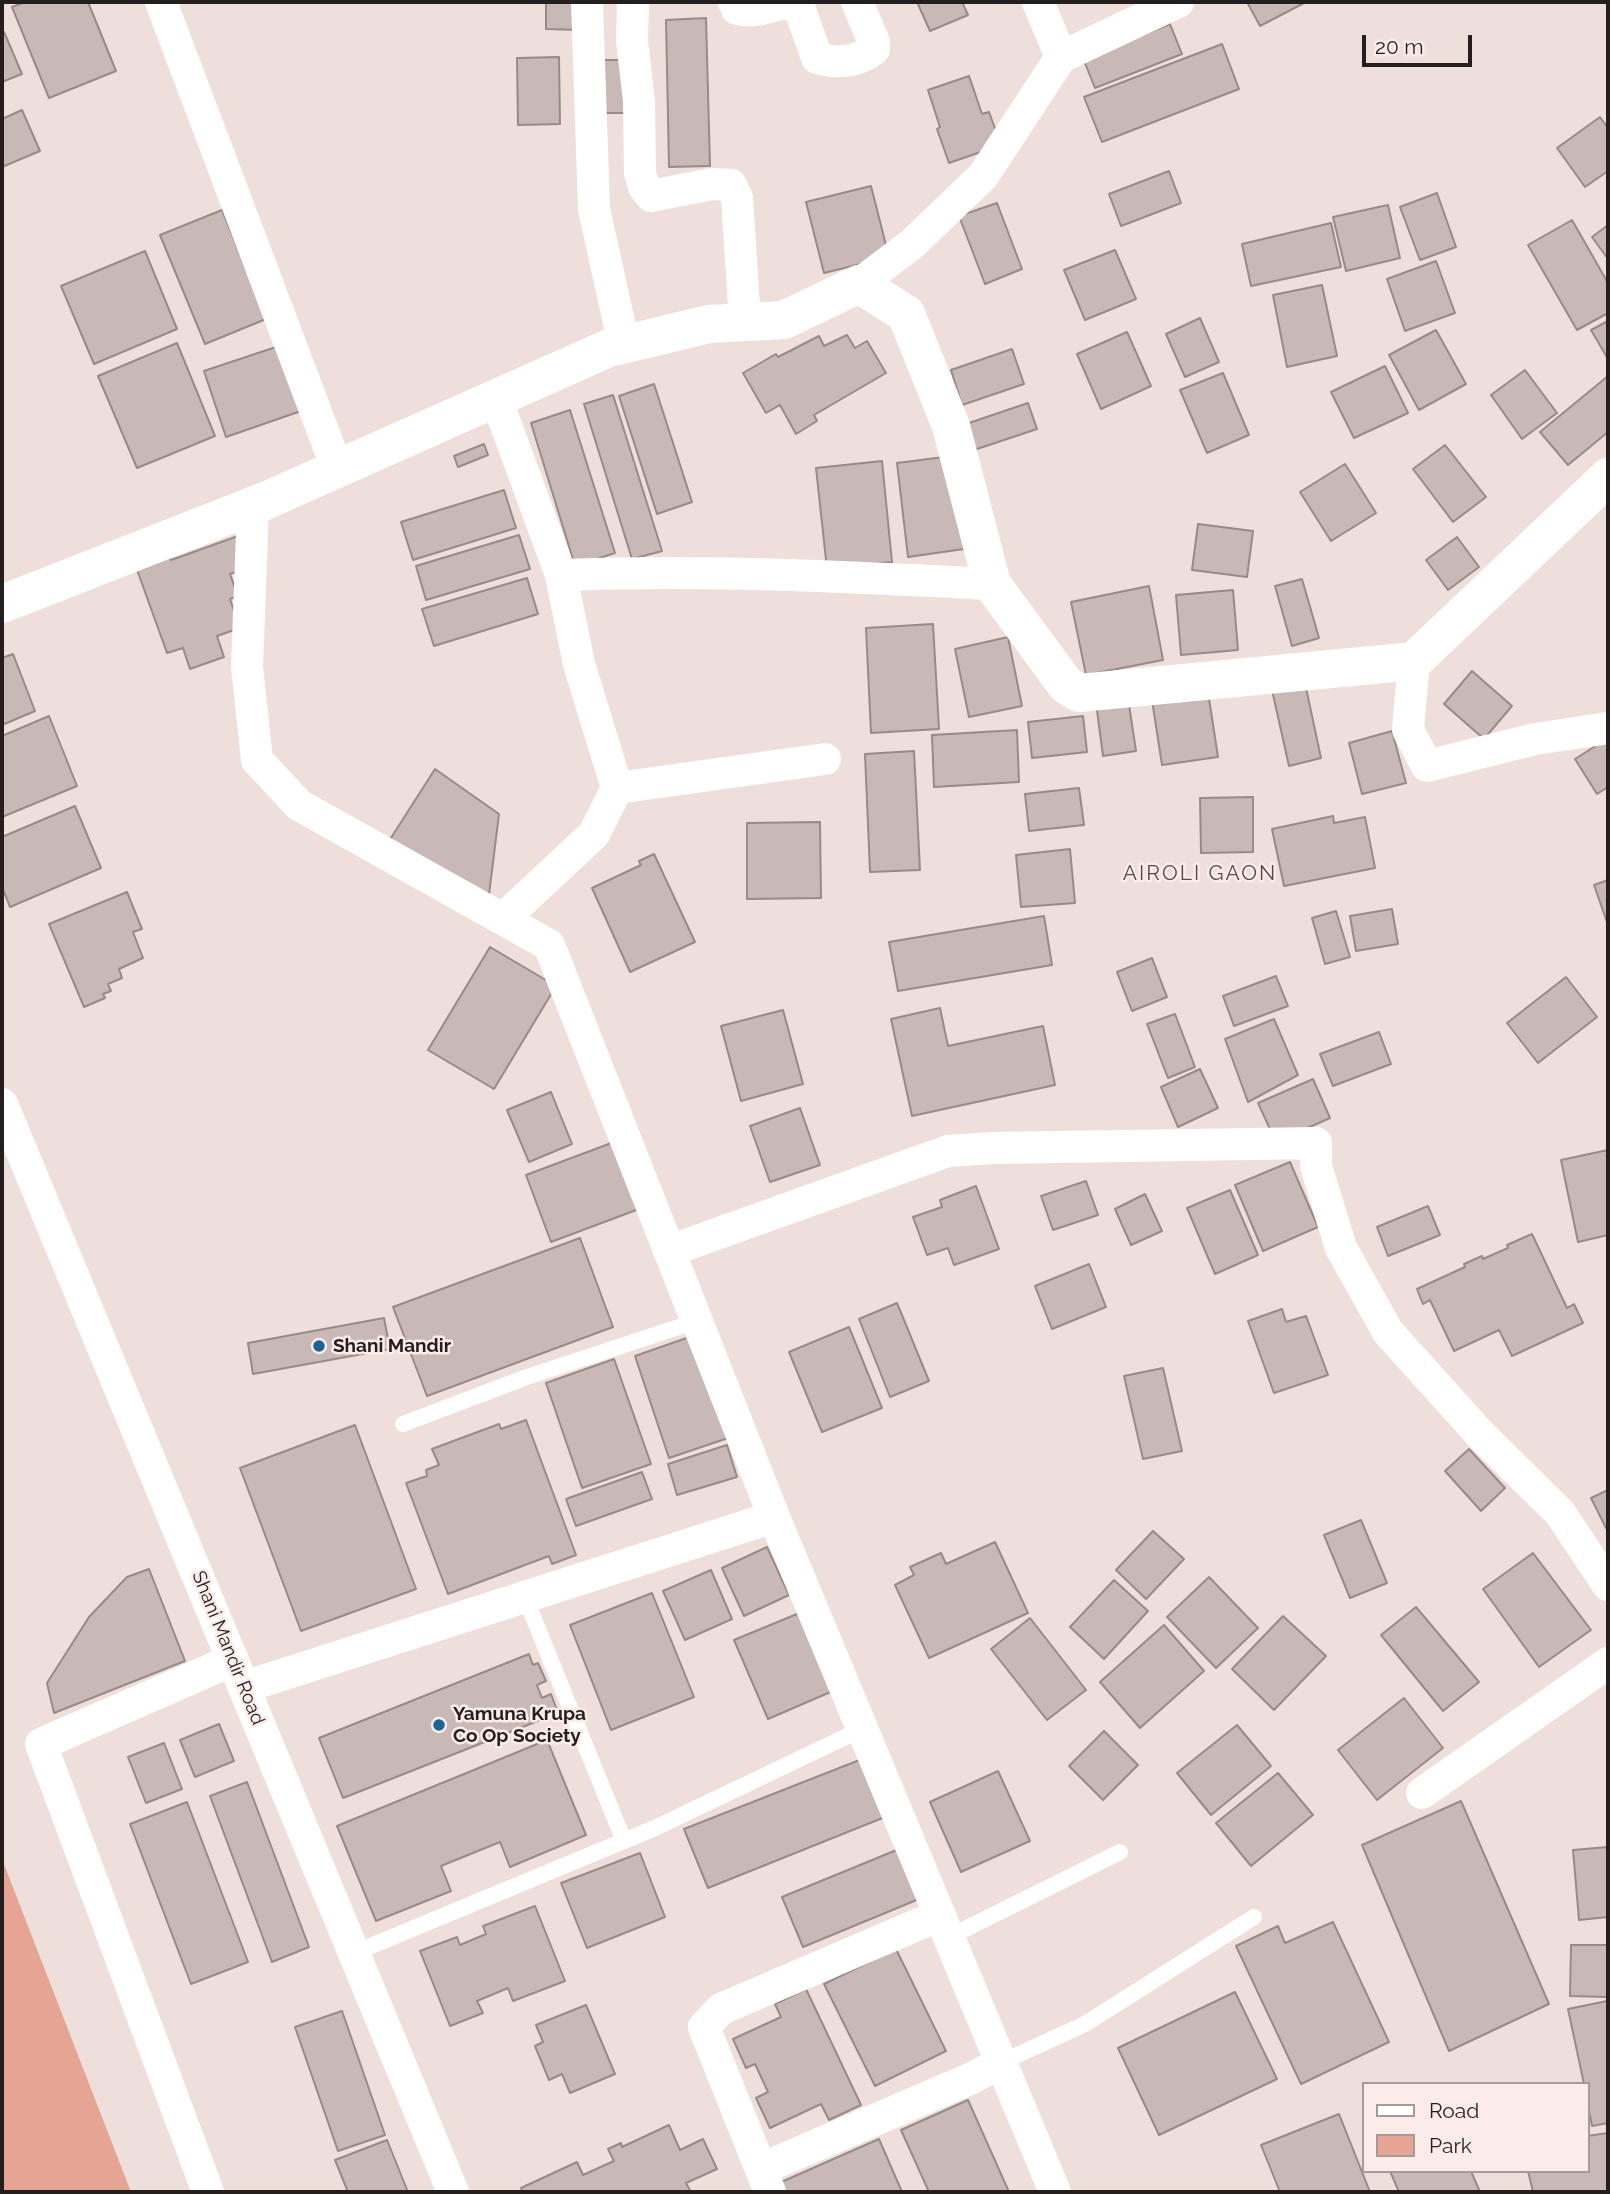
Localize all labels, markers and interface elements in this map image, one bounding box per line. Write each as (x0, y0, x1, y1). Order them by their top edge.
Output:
scale bar (1365, 21, 1475, 65)
text: 20 m (1375, 34, 1423, 59)
district label: AIROLI GAON (1124, 861, 1276, 887)
place label: Shani Mandir (333, 1335, 451, 1357)
marker: Shani Mandir (311, 1338, 327, 1354)
street label: Shani Mandir Road (187, 1568, 269, 1728)
place label: Yamuna Krupa Co Op Society (453, 1703, 586, 1747)
marker: Yamuna Krupa Co Op Society (431, 1717, 447, 1733)
legend (1362, 2082, 1589, 2173)
text: Road (1429, 2098, 1479, 2123)
text: Park (1429, 2133, 1472, 2158)

